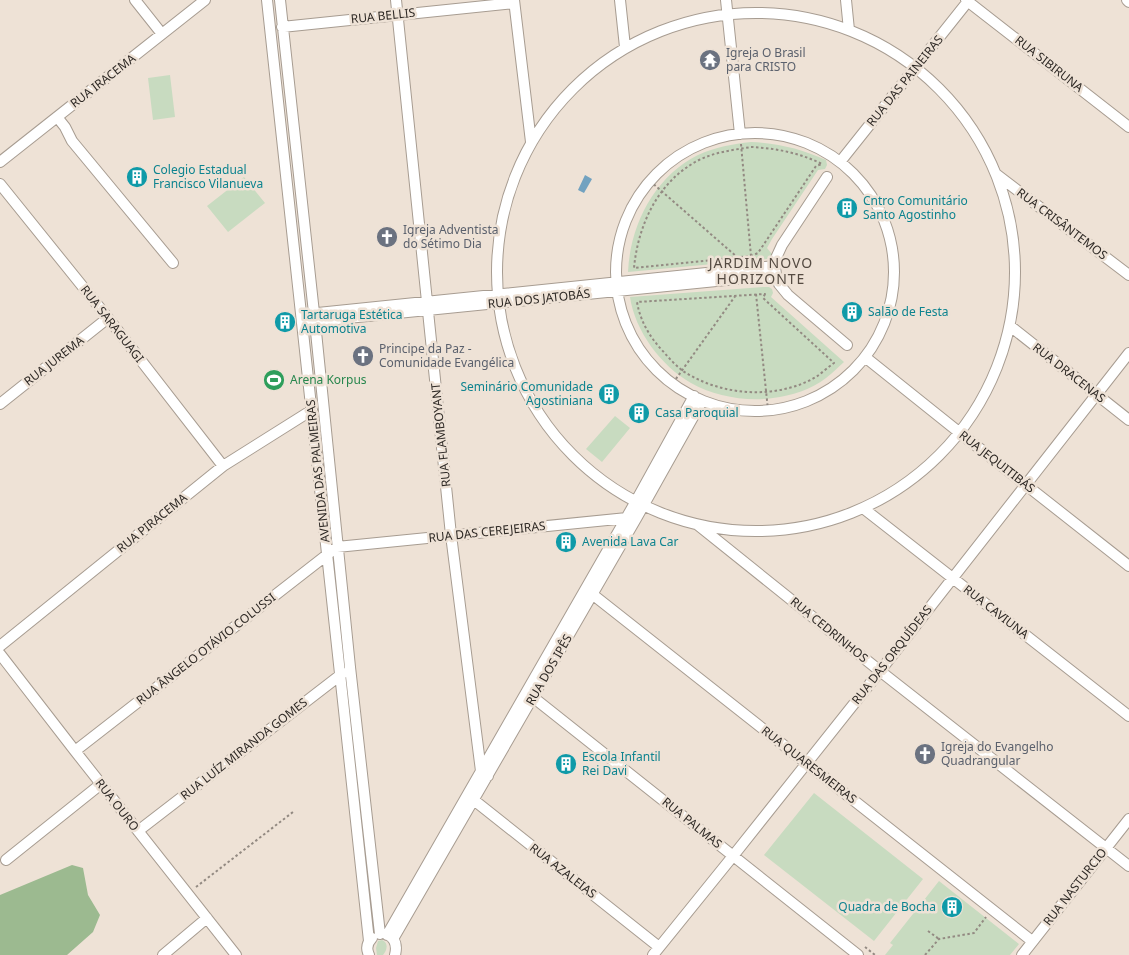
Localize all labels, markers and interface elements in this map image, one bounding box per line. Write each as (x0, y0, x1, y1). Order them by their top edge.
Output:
street label: RUA BELLIS (350, 4, 416, 27)
street label: RUA DAS PAINEIRAS (863, 31, 947, 130)
street label: RUA SIBIRUNA (1012, 32, 1087, 96)
place label: Igreja O Brasil para CRISTO (726, 44, 806, 75)
temple icon: Igreja O Brasil para CRISTO (698, 48, 722, 72)
street label: RUA IRACEMA (66, 49, 139, 112)
place label: Colegio Estadual Francisco Vilanueva (153, 161, 263, 192)
building icon: Colegio Estadual Francisco Vilanueva (125, 165, 149, 189)
street label: RUA CRISÂNTEMOS (1013, 184, 1112, 264)
place label: Cntro Comunitário Santo Agostinho (863, 192, 968, 223)
building icon: Cntro Comunitário Santo Agostinho (835, 196, 859, 220)
place label: Igreja Adventista do Sétimo Dia (403, 221, 498, 252)
church icon: Igreja Adventista do Sétimo Dia (375, 225, 399, 249)
district label: JARDIM NOVO HORIZONTE (707, 253, 813, 288)
street label: RUA SARAGUAGI (77, 282, 148, 366)
street label: RUA DOS JATOBÁS (487, 285, 591, 312)
building icon: Salão de Festa (840, 300, 864, 324)
place label: Salão de Festa (868, 303, 949, 320)
place label: Tartaruga Estética Automotiva (301, 306, 403, 337)
building icon: Tartaruga Estética Automotiva (273, 310, 297, 334)
street label: RUA JUREMA (20, 332, 87, 389)
street label: RUA DRACENAS (1029, 339, 1110, 407)
place label: Principe da Paz - Comunidade Evangélica (379, 340, 514, 371)
church icon: Principe da Paz - Comunidade Evangélica (351, 344, 375, 368)
sports icon: Arena Korpus (262, 368, 286, 392)
place label: Arena Korpus (290, 371, 367, 388)
place label: Seminário Comunidade Agostiniana (460, 378, 593, 409)
street label: RUA FLAMBOYANT (427, 382, 454, 488)
building icon: Seminário Comunidade Agostiniana (597, 382, 621, 406)
street label: AVENIDA DAS PALMEIRAS (302, 398, 333, 543)
building icon: Casa Paroquial (627, 401, 651, 425)
place label: Casa Paroquial (655, 404, 739, 421)
street label: RUA JEQUITIBÁS (956, 427, 1039, 497)
street label: RUA PIRACEMA (113, 489, 191, 556)
street label: RUA DAS CEREJEIRAS (428, 517, 547, 546)
building icon: Avenida Lava Car (554, 530, 578, 554)
place label: Avenida Lava Car (582, 533, 679, 550)
street label: RUA CAVIUNA (960, 581, 1033, 643)
street label: RUA ÂNGELO OTÁVIO COLUSSI (133, 589, 279, 708)
street label: RUA CEDRINHOS (787, 593, 872, 666)
street label: RUA DAS ORQUÍDEAS (847, 601, 936, 708)
street label: RUA DOS IPÊS (521, 631, 576, 708)
street label: RUA LUÍZ MIRANDA GOMES (177, 693, 311, 804)
street label: RUA QUARESMEIRAS (758, 722, 861, 807)
place label: Igreja do Evangelho Quadrangular (941, 738, 1053, 769)
church icon: Igreja do Evangelho Quadrangular (913, 742, 937, 766)
place label: Escola Infantil Rei Davi (582, 748, 661, 779)
building icon: Escola Infantil Rei Davi (554, 752, 578, 776)
street label: RUA OURO (92, 775, 143, 834)
street label: RUA PALMAS (659, 793, 726, 852)
street label: RUA AZALEIAS (526, 839, 601, 902)
street label: RUA NASTURCIO (1039, 844, 1110, 929)
building icon: Quadra de Bocha (940, 895, 964, 919)
place label: Quadra de Bocha (838, 898, 936, 915)

